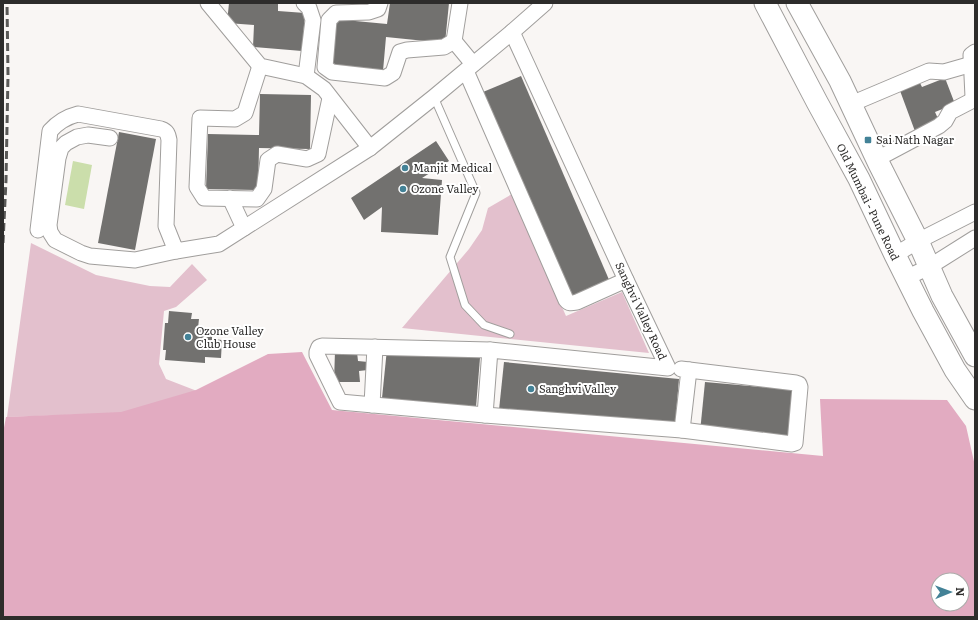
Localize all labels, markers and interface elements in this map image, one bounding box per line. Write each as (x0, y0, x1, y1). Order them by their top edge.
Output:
place label: Sai Nath Nagar (876, 131, 955, 147)
marker: Sai Nath Nagar (863, 135, 873, 145)
street label: Old Mumbai - Pune Road (834, 140, 904, 263)
place label: Manjit Medical (413, 159, 492, 175)
marker: Manjit Medical (400, 163, 410, 173)
place label: Ozone Valley (411, 180, 479, 196)
marker: Ozone Valley (398, 184, 408, 194)
street label: Sanghvi Valley Road (612, 259, 672, 362)
place label: Ozone Valley Club House (196, 322, 264, 351)
marker: Ozone Valley Club House (183, 332, 193, 342)
place label: Sanghvi Valley (539, 380, 617, 396)
marker: Sanghvi Valley (526, 384, 536, 394)
north arrow (930, 572, 970, 612)
text: N (953, 587, 969, 597)

